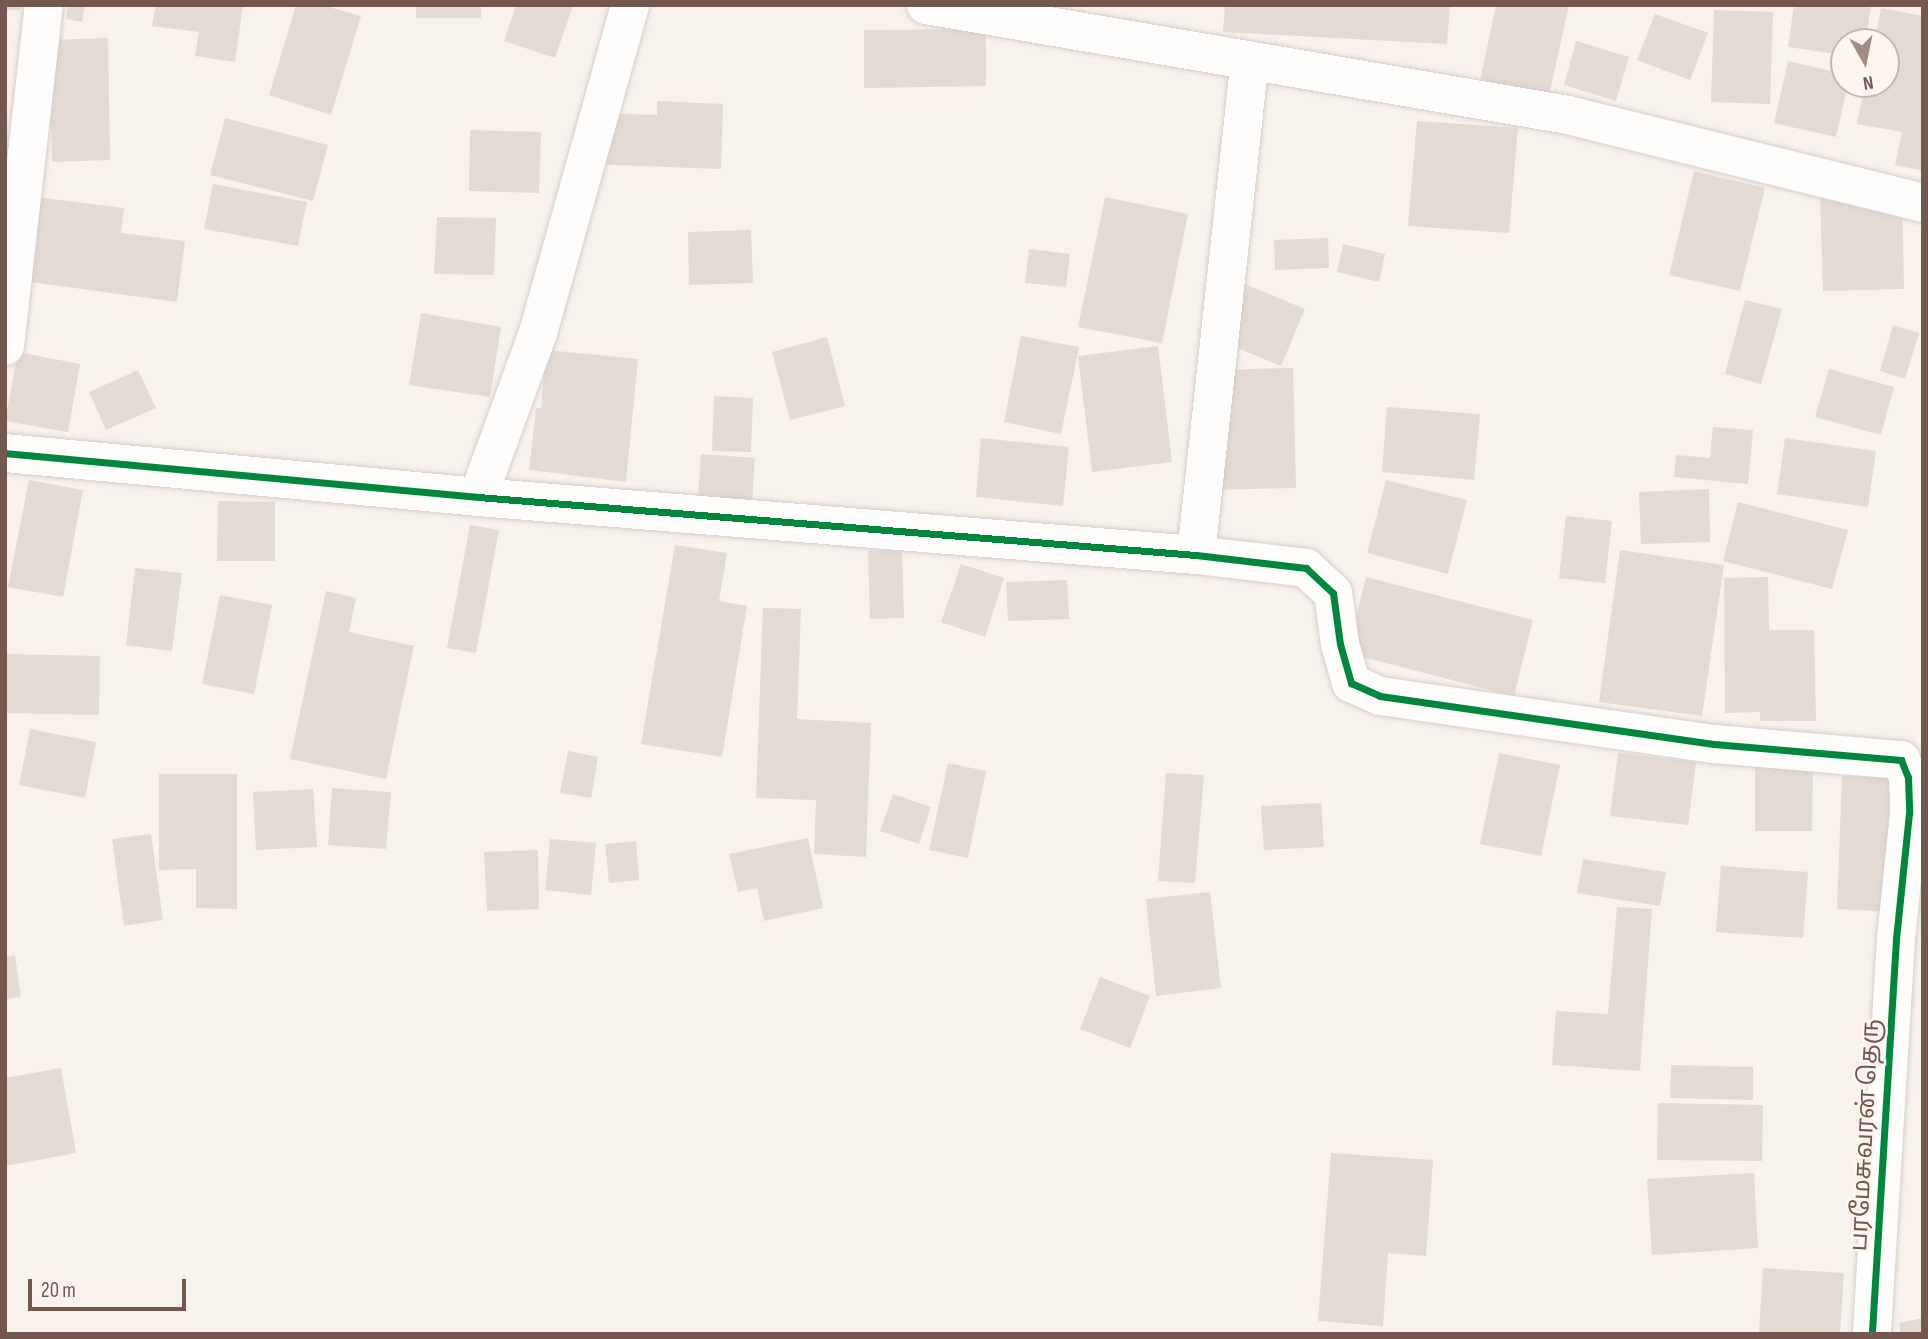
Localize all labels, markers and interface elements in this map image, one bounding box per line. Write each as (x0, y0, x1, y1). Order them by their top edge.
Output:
north arrow (1830, 28, 1900, 98)
text: N (1861, 70, 1875, 94)
street label: பரமேசுவரன் தெரு (1845, 1018, 1885, 1252)
scale bar (32, 1266, 189, 1310)
text: 20 m (41, 1278, 76, 1303)

